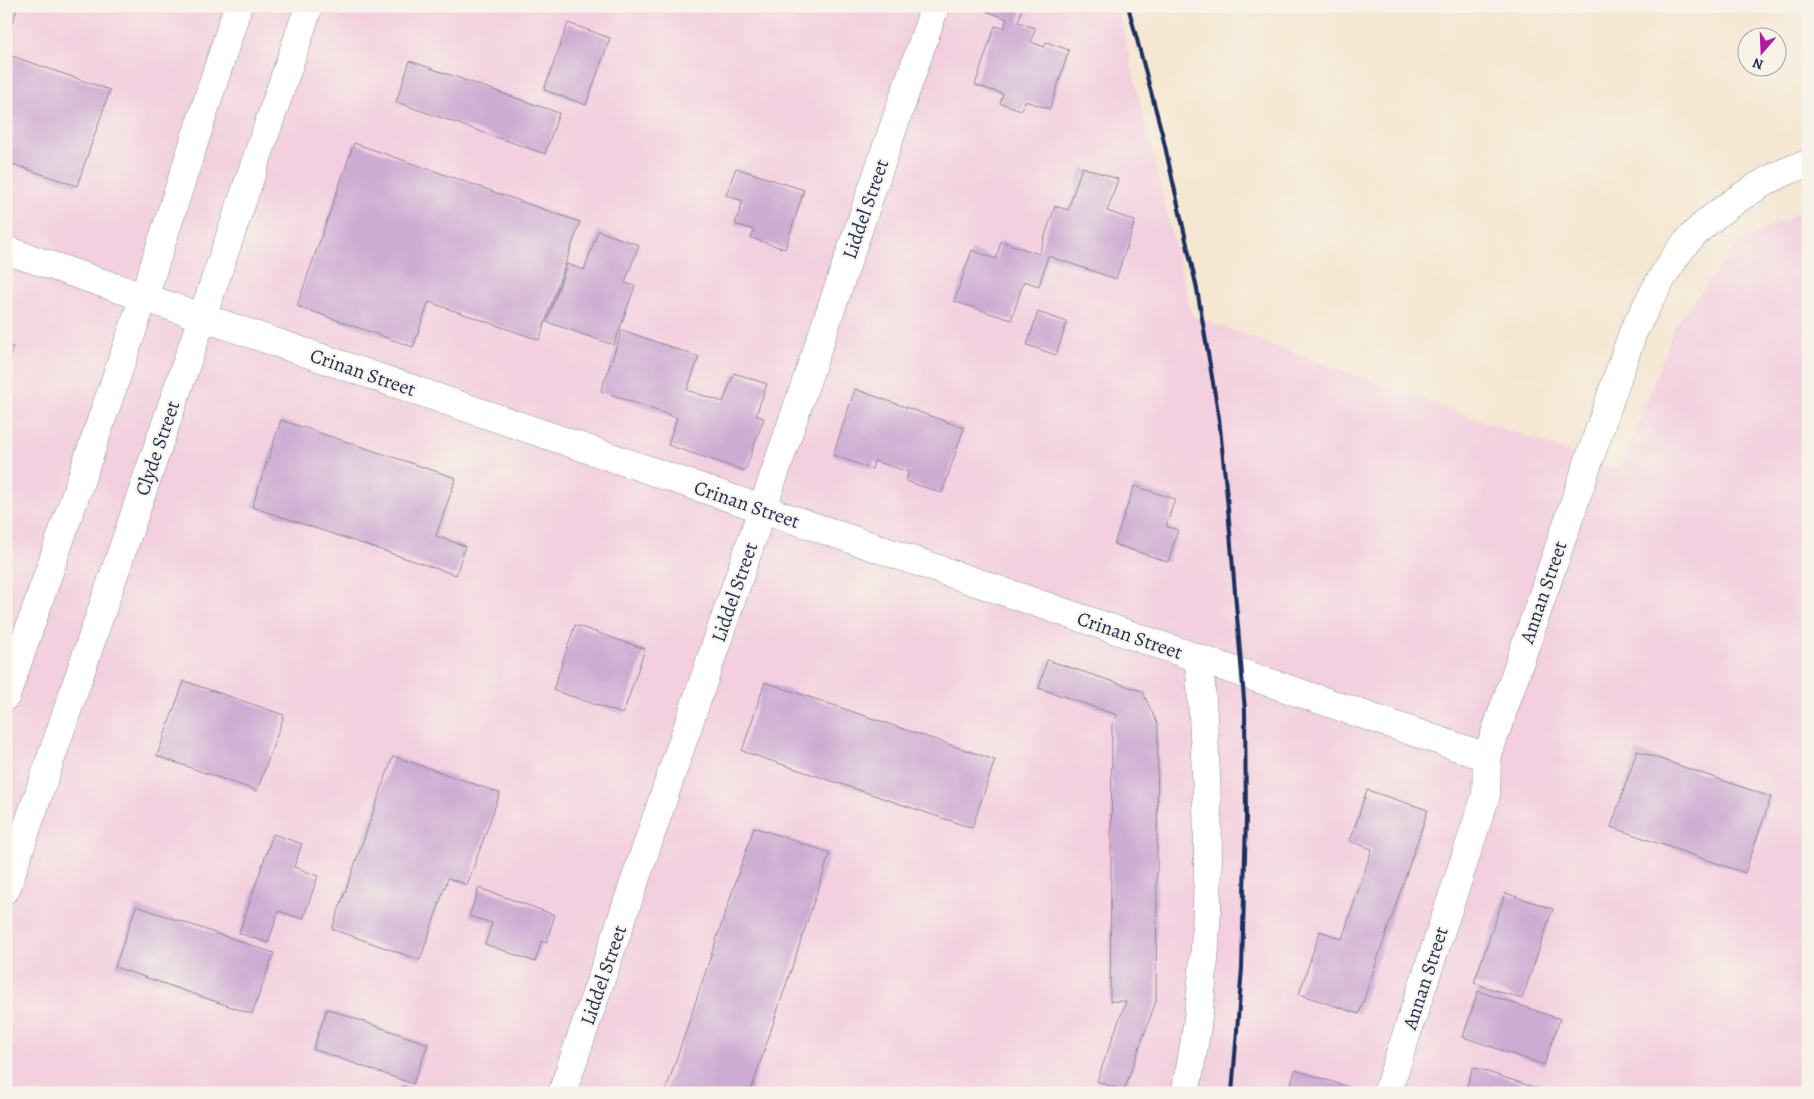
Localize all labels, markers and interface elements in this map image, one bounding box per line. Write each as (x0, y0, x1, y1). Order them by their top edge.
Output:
north arrow (1736, 28, 1786, 78)
text: N (1750, 53, 1766, 74)
street label: Liddel Street (836, 155, 895, 263)
street label: Crinan Street (307, 342, 420, 403)
street label: Clyde Street (129, 397, 186, 499)
street label: Crinan Street (691, 474, 804, 535)
street label: Annan Street (1513, 537, 1574, 648)
street label: Liddel Street (705, 538, 764, 646)
street label: Crinan Street (1074, 605, 1187, 666)
street label: Liddel Street (574, 921, 633, 1029)
street label: Annan Street (1396, 923, 1455, 1034)

